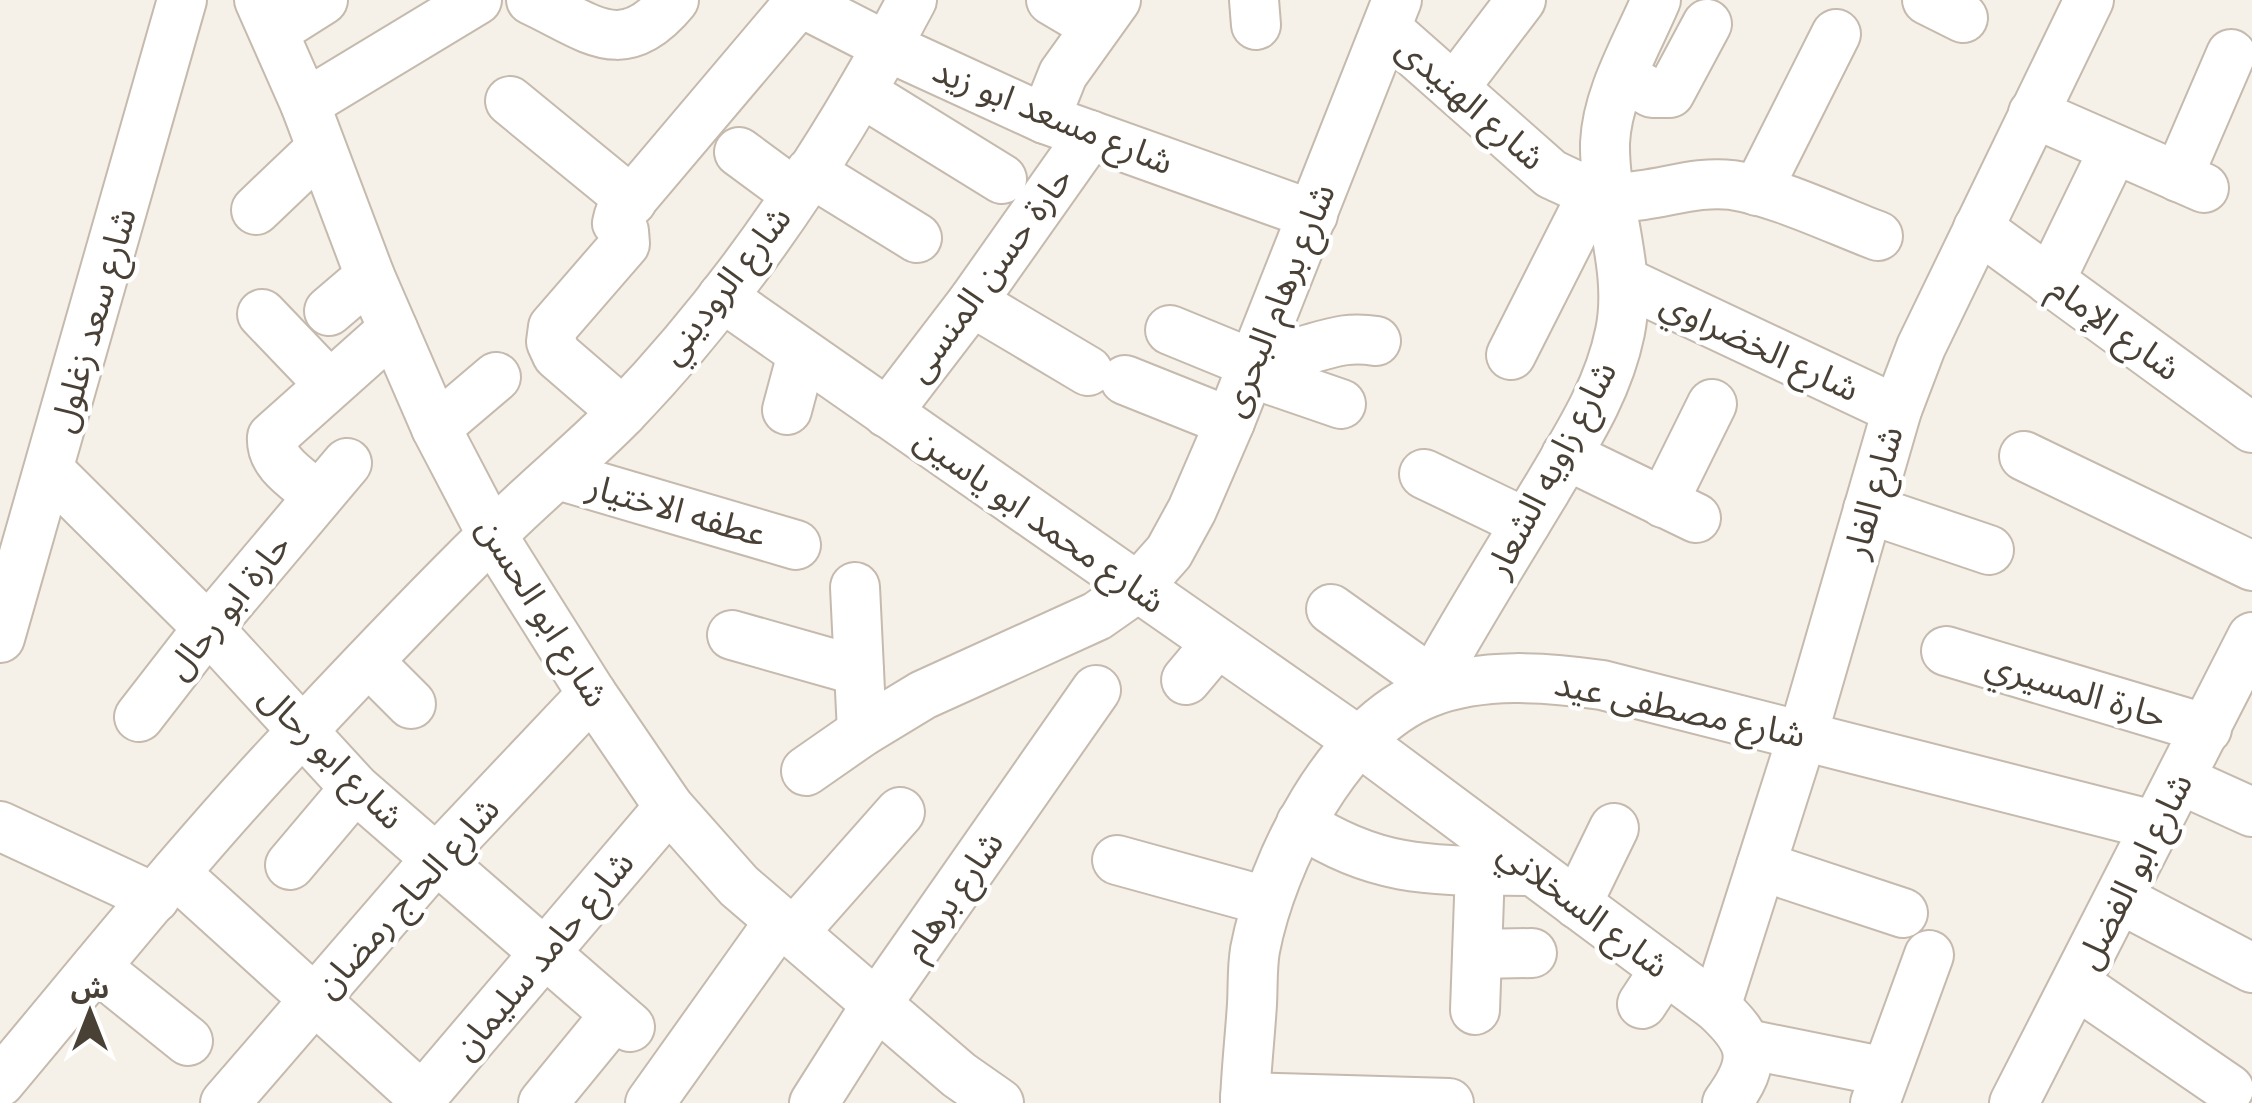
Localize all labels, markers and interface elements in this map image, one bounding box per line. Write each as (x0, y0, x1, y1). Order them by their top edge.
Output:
street label: شارع الهنيدى (1385, 26, 1554, 183)
street label: شارع مسعد ابو زيد (925, 48, 1180, 188)
street label: حارة حسن المنسى (896, 158, 1082, 390)
street label: شارع برهام البحرى (1211, 177, 1348, 424)
street label: شارع الروديني (649, 197, 805, 376)
street label: شارع سعد زغلول (40, 203, 150, 438)
street label: شارع الإمام (2038, 266, 2189, 394)
street label: شارع الخضراوي (1652, 281, 1866, 416)
street label: شارع زاويه الشعار (1475, 354, 1630, 587)
street label: شارع محمد ابو ياسين (904, 417, 1174, 626)
street label: شارع الفار (1833, 421, 1917, 565)
street label: عطفه الاختيار (581, 463, 772, 557)
street label: شارع ابو الحسن (464, 509, 619, 717)
street label: حارة ابو رحال (156, 524, 300, 688)
street label: حارة المسيري (1979, 642, 2172, 743)
street label: شارع مصطفى عيد (1550, 661, 1809, 761)
street label: شارع ابو رحال (247, 675, 414, 842)
street label: شارع ابو الفضل (2066, 766, 2206, 978)
street label: شارع الحاج رمضان (305, 787, 512, 1009)
street label: شارع برهام (893, 822, 1016, 970)
street label: شارع السخلاني (1487, 830, 1678, 992)
street label: شارع حامد سليمان (443, 842, 646, 1071)
north arrow (40, 963, 140, 1063)
text: ش (71, 970, 109, 1006)

